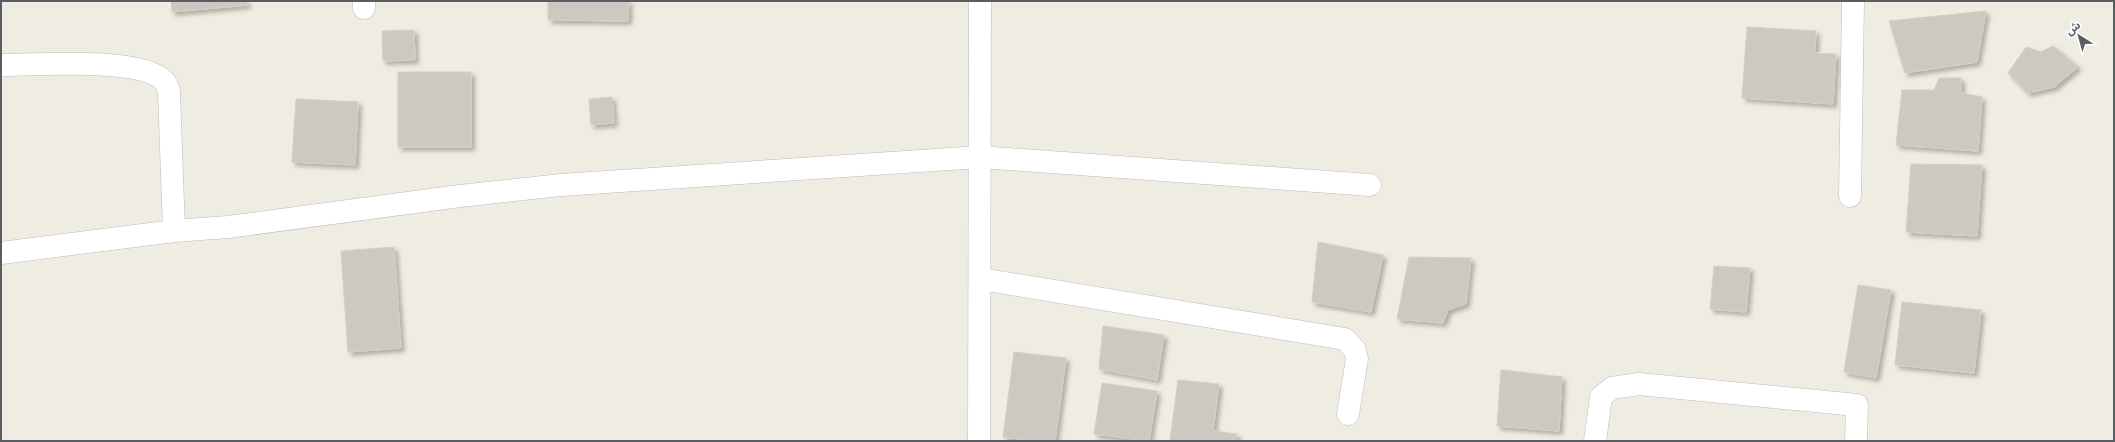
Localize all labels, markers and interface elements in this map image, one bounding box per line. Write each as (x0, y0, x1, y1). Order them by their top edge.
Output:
north arrow (2059, 16, 2099, 56)
text: ش (2063, 18, 2083, 38)

